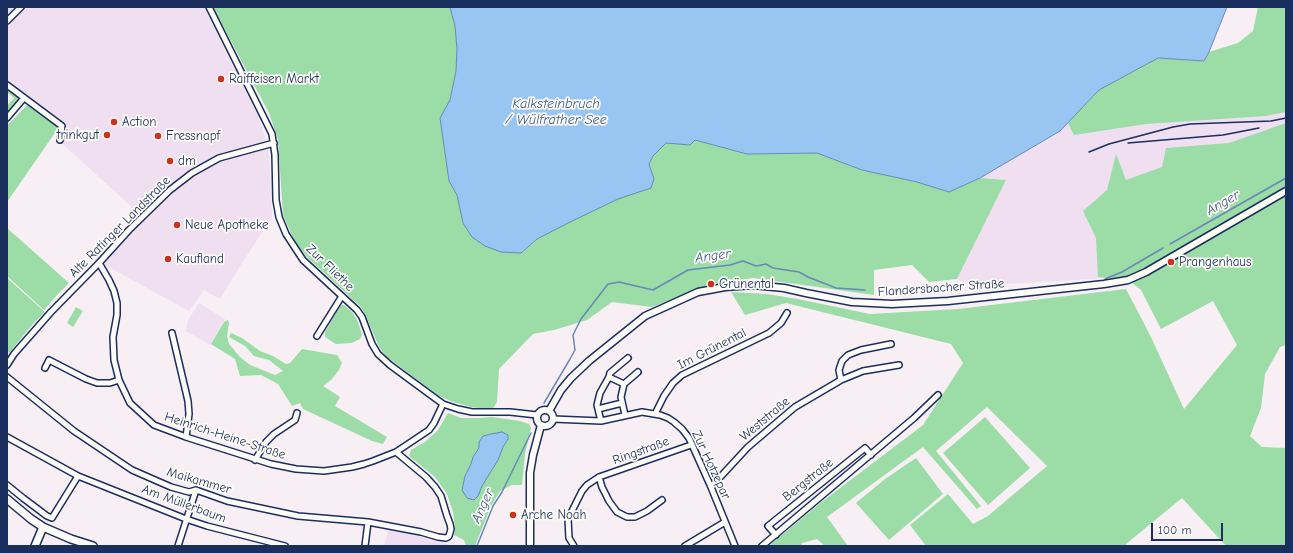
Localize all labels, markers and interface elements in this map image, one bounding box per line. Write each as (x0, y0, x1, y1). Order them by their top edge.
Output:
place label: Raiffeisen Markt (229, 71, 319, 87)
marker: Raiffeisen Markt (216, 74, 226, 84)
water label: Kalksteinbruch / Wülfrather See (505, 96, 607, 128)
place label: Action (122, 114, 157, 130)
marker: Action (109, 117, 119, 127)
place label: trinkgut (57, 127, 99, 143)
place label: Fressnapf (166, 128, 220, 144)
marker: trinkgut (102, 130, 112, 140)
marker: Fressnapf (153, 131, 163, 141)
place label: dm (178, 153, 196, 169)
marker: dm (165, 156, 175, 166)
street label: Alte Ratinger Landstraße (66, 173, 174, 281)
water label: Anger (1203, 187, 1243, 219)
place label: Neue Apotheke (185, 217, 269, 233)
marker: Neue Apotheke (172, 220, 182, 230)
street label: Zur Fliethe (303, 241, 357, 295)
water label: Anger (694, 245, 732, 267)
place label: Kaufland (176, 251, 224, 267)
marker: Kaufland (163, 254, 173, 264)
place label: Prangenhaus (1179, 254, 1251, 270)
marker: Prangenhaus (1166, 257, 1176, 267)
place label: Grünental (719, 276, 774, 292)
street label: Flandersbacher Straße (877, 276, 1005, 300)
marker: Grünental (706, 279, 716, 289)
street label: Im Grünental (675, 325, 749, 373)
street label: Weststraße (737, 394, 793, 444)
street label: Heinrich-Heine-Straße (163, 409, 287, 463)
street label: Zur Hotzepar (688, 428, 734, 502)
street label: Ringstraße (611, 434, 671, 468)
street label: Bergstraße (780, 455, 836, 505)
street label: Maikammer (165, 464, 233, 498)
street label: Am Müllerbaum (140, 482, 228, 526)
water label: Anger (468, 486, 498, 526)
place label: Arche Noah (521, 507, 587, 523)
marker: Arche Noah (508, 510, 518, 520)
scale bar (1153, 515, 1225, 541)
text: 100 m (1158, 523, 1191, 537)

